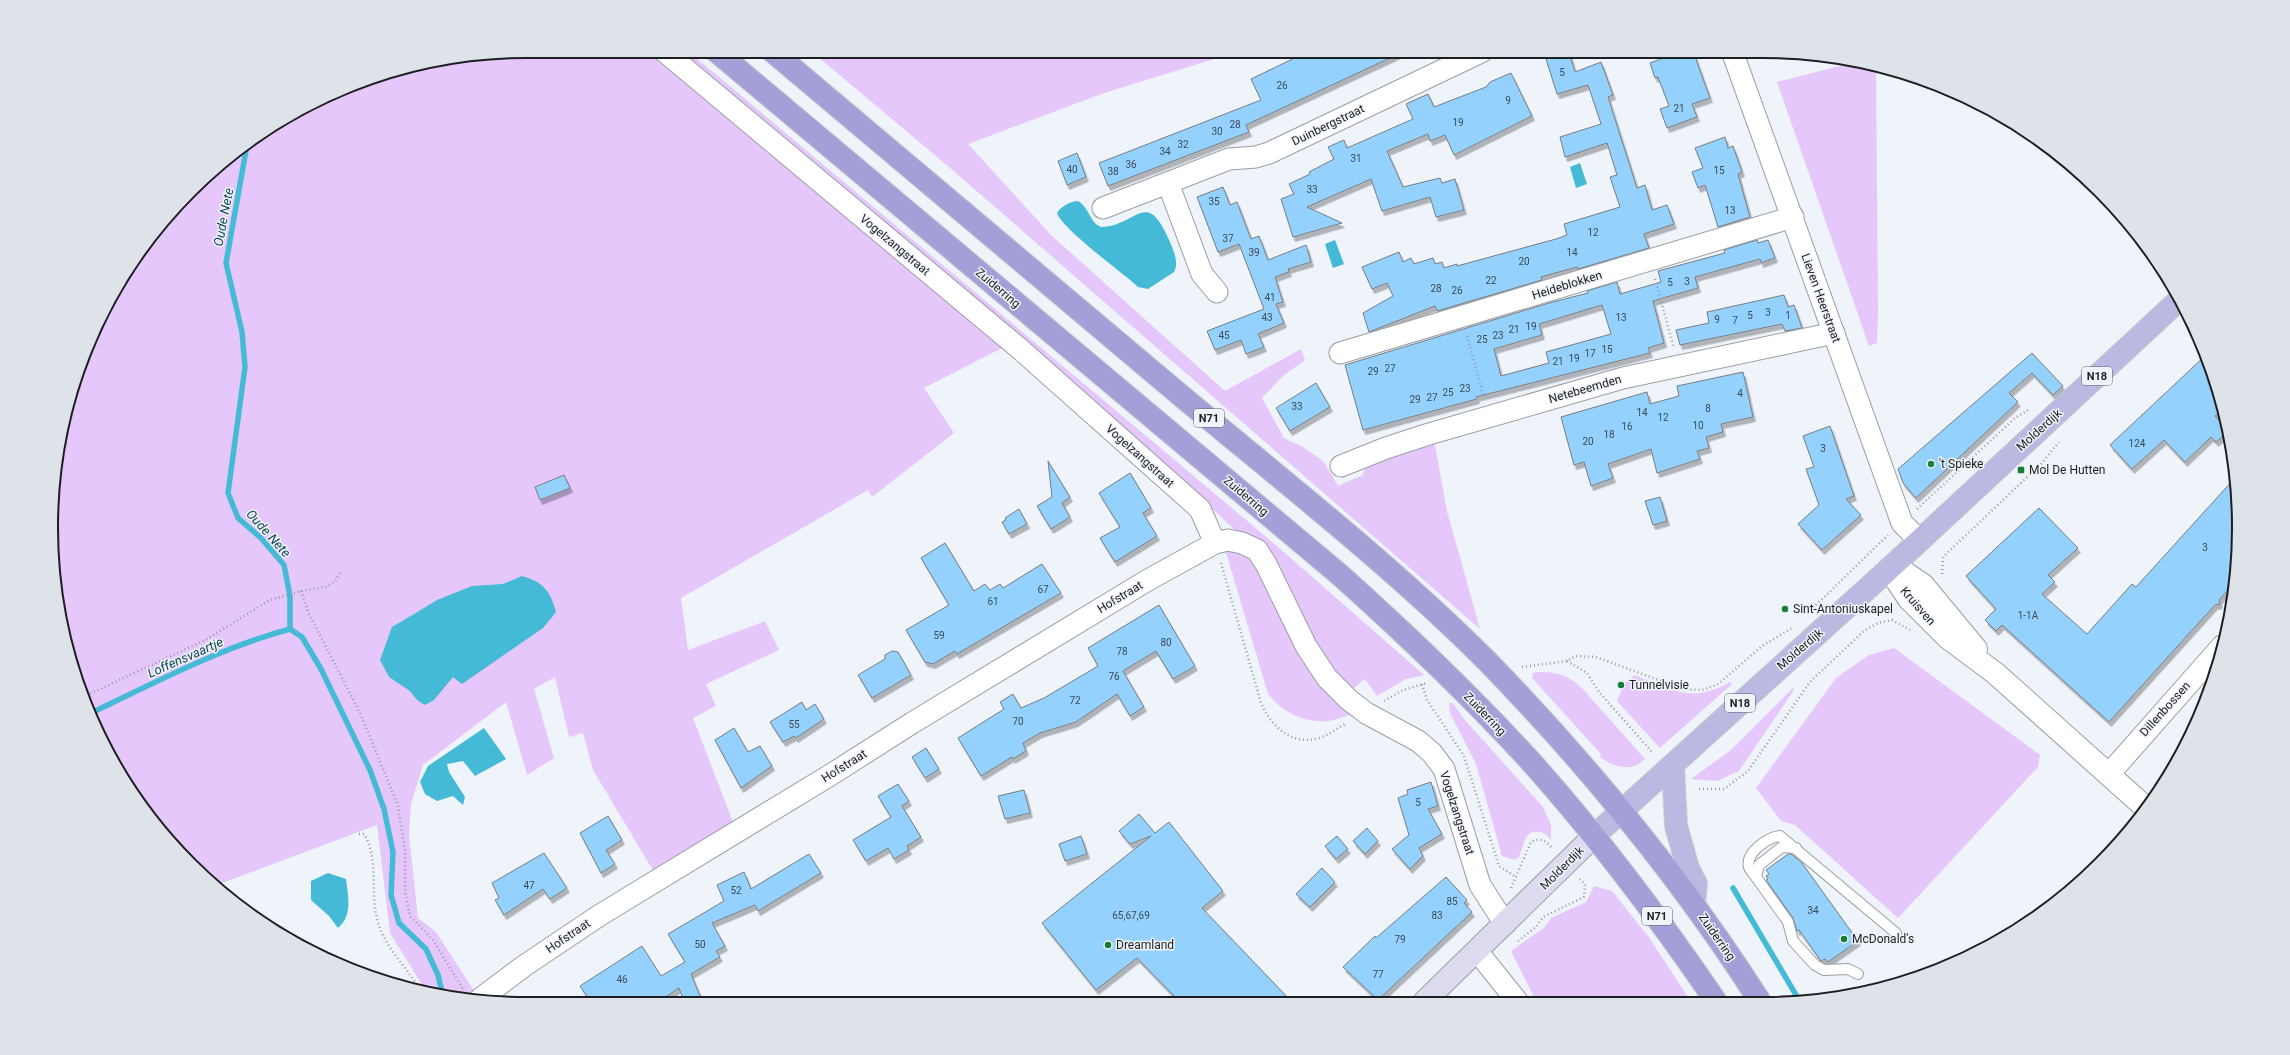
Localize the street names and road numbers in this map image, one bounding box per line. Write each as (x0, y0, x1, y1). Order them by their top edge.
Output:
street label: Duinbergstraat (1290, 101, 1367, 149)
street label: Vogelzangstraat (857, 212, 933, 278)
street label: Lieven Heerstraat (1798, 252, 1844, 344)
street label: Zuiderring (973, 265, 1023, 311)
street label: Heideblokken (1530, 268, 1604, 302)
road number: N18 (2082, 367, 2112, 385)
street label: Netebeemden (1547, 372, 1623, 406)
street label: Molderdijk (2014, 405, 2065, 454)
road number: N71 (1194, 409, 1224, 427)
street label: Vogelzangstraat (1103, 422, 1177, 490)
street label: Zuiderring (1221, 473, 1271, 519)
street label: Hofstraat (1095, 578, 1145, 616)
street label: Kruisven (1898, 584, 1938, 628)
street label: Molderdijk (1774, 625, 1826, 673)
street label: Dillenbossen (2137, 679, 2193, 739)
street label: Zuiderring (1461, 690, 1509, 738)
road number: N18 (1725, 694, 1755, 712)
street label: Hofstraat (819, 747, 869, 785)
street label: Vogelzangstraat (1437, 769, 1477, 857)
street label: Molderdijk (1537, 843, 1587, 893)
road number: N71 (1642, 907, 1672, 925)
street label: Zuiderring (1696, 911, 1738, 963)
street label: Hofstraat (543, 916, 593, 956)

